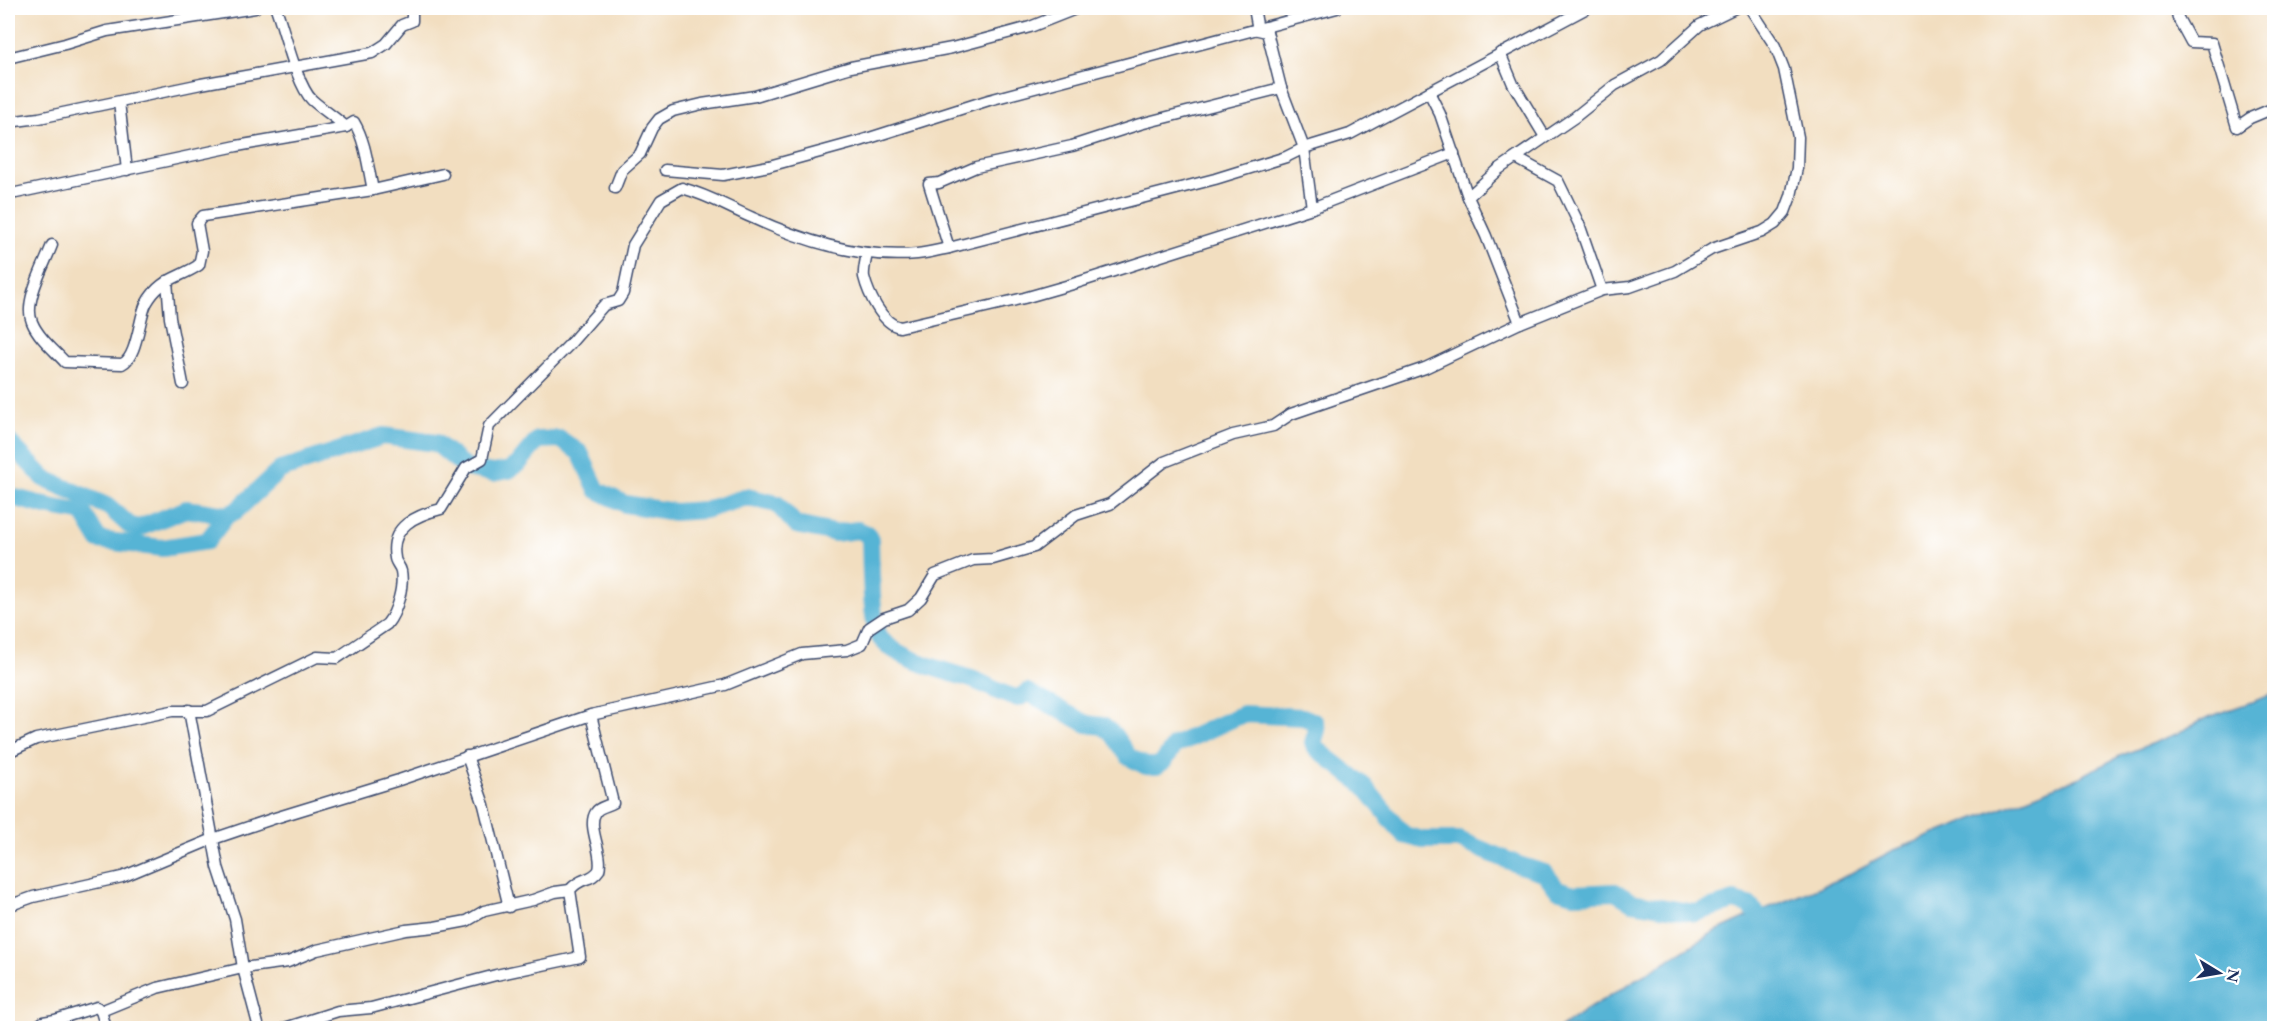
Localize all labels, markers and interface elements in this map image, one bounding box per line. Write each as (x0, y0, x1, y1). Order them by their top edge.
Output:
north arrow (2189, 943, 2249, 1003)
text: N (2222, 967, 2245, 984)

